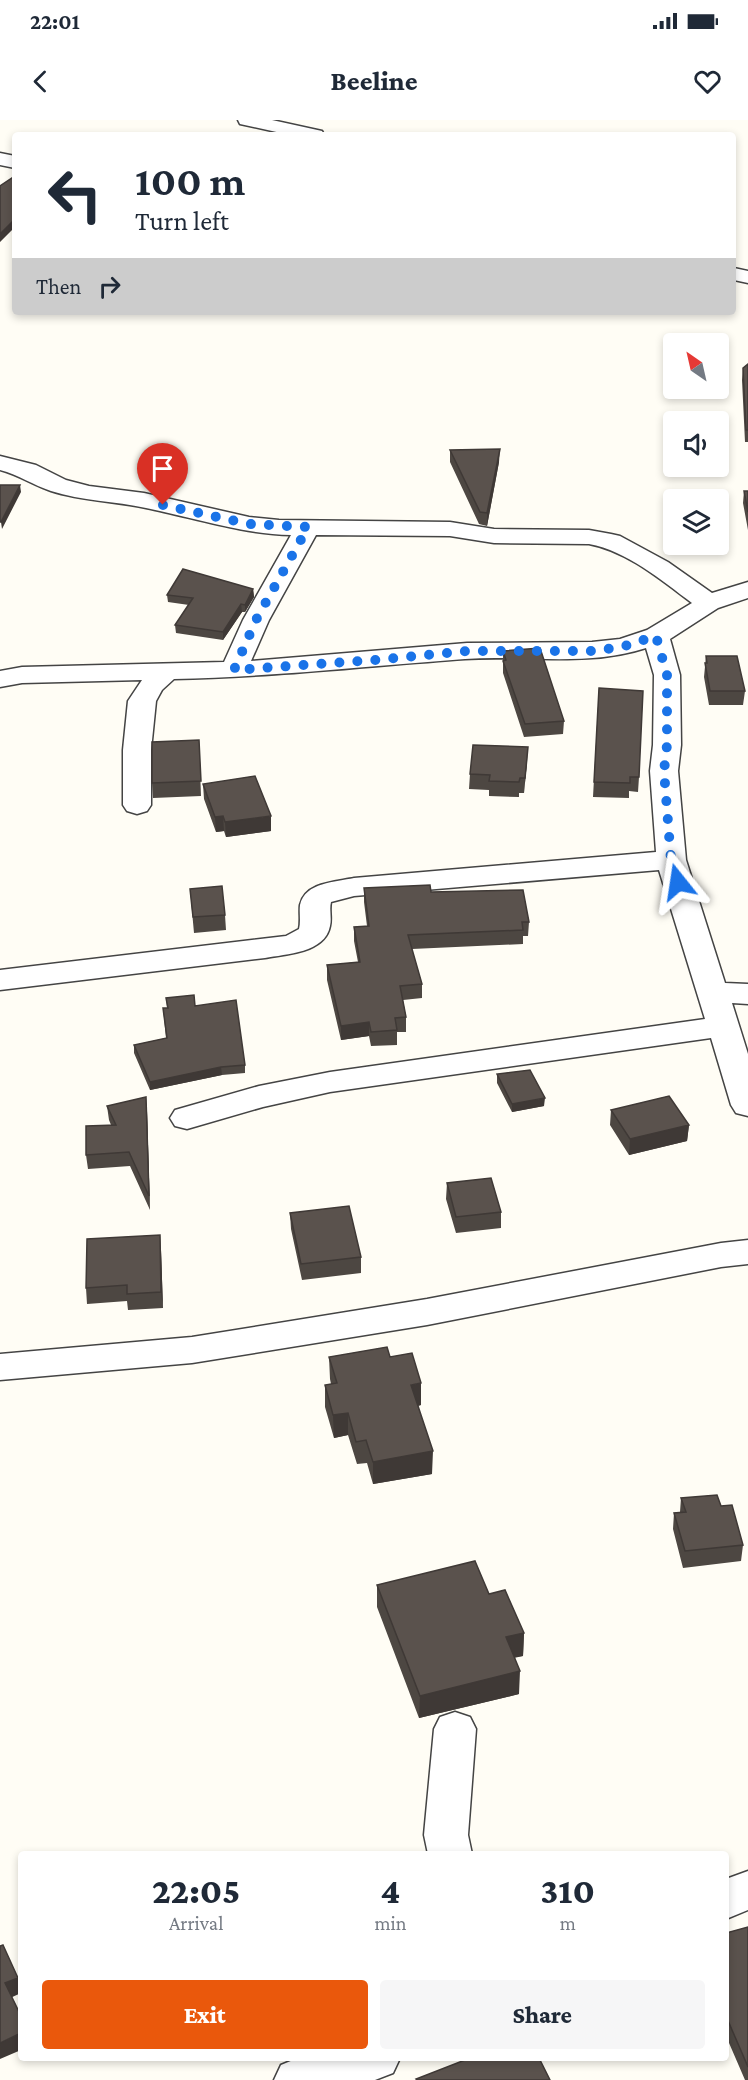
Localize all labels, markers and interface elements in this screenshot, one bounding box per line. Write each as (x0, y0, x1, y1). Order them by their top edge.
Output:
text: 22:01 (30, 9, 80, 34)
icon: back (24, 65, 57, 98)
icon: heart (691, 65, 724, 98)
text: Beeline (330, 66, 418, 96)
icon: left (36, 156, 114, 234)
text: 100 m (135, 157, 245, 204)
text: Turn left (135, 206, 229, 236)
icon: right (93, 270, 126, 303)
text: Then (36, 274, 81, 299)
north arrow (663, 333, 729, 399)
map controls (663, 333, 729, 555)
button: sound (663, 411, 729, 477)
pin (137, 443, 188, 505)
icon: arrive (146, 452, 179, 485)
button: layers (663, 489, 729, 555)
position arrow (646, 850, 710, 914)
text: 22:05 (152, 1871, 240, 1911)
text: 4 (380, 1871, 400, 1911)
text: 310 (541, 1871, 595, 1911)
text: Arrival (169, 1912, 223, 1934)
text: min (374, 1912, 406, 1934)
text: m (560, 1912, 576, 1934)
button: Exit (42, 1980, 368, 2049)
button: Share (380, 1980, 705, 2049)

